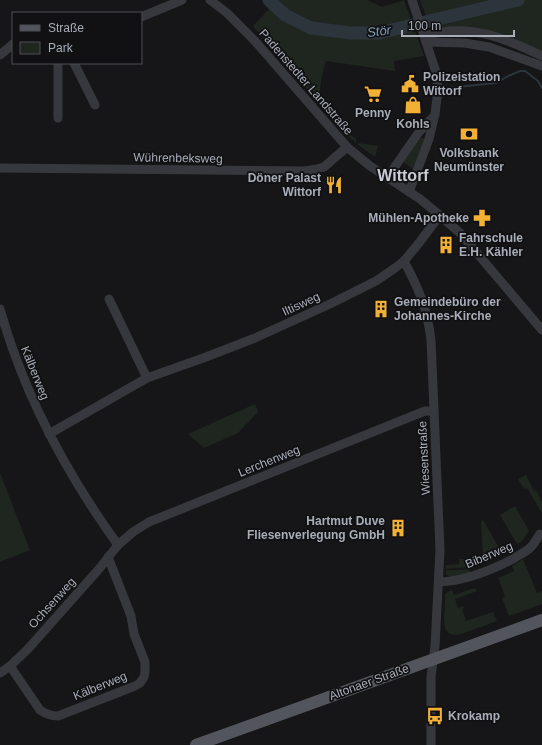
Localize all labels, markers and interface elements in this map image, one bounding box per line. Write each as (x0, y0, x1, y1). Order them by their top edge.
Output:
legend (12, 12, 142, 64)
scale bar (402, 12, 514, 38)
text: 100 m (408, 19, 441, 33)
text: Straße (48, 21, 84, 35)
water label: Stör (366, 22, 392, 40)
street label: Padenstedter Landstraße (256, 26, 356, 138)
text: Park (48, 41, 74, 55)
place label: Polizeistation Wittorf (423, 70, 500, 98)
public building icon: Polizeistation Wittorf (400, 74, 420, 94)
supermarket icon: Penny (363, 84, 383, 104)
shop icon: Kohls (403, 95, 423, 115)
place label: Penny (355, 106, 391, 120)
place label: Kohls (396, 117, 430, 131)
bank icon: Volksbank Neumünster (459, 124, 479, 144)
place label: Volksbank Neumünster (434, 146, 504, 174)
street label: Wührenbeksweg (133, 150, 223, 166)
district label: Wittorf (377, 167, 429, 184)
place label: Döner Palast Wittorf (248, 171, 322, 199)
restaurant icon: Döner Palast Wittorf (324, 175, 344, 195)
pharmacy icon: Mühlen-Apotheke (472, 208, 492, 228)
place label: Mühlen-Apotheke (368, 211, 469, 225)
place label: Fahrschule E.H. Kähler (459, 231, 523, 259)
building icon: Fahrschule E.H. Kähler (436, 235, 456, 255)
street label: Iltisweg (280, 289, 322, 319)
place label: Gemeindebüro der Johannes-Kirche (394, 295, 501, 323)
building icon: Gemeindebüro der Johannes-Kirche (371, 299, 391, 319)
street label: Kälberweg (18, 344, 52, 402)
street label: Wiesenstraße (415, 420, 433, 495)
street label: Lerchenweg (236, 442, 302, 480)
place label: Hartmut Duve Fliesenverlegung GmbH (247, 514, 385, 542)
building icon: Hartmut Duve Fliesenverlegung GmbH (388, 518, 408, 538)
street label: Biberweg (463, 539, 515, 571)
street label: Ochsenweg (26, 575, 78, 631)
street label: Altonaer Straße (327, 661, 411, 703)
street label: Kälberweg (71, 669, 129, 703)
bus stop icon: Krokamp (425, 706, 445, 726)
place label: Krokamp (448, 709, 500, 723)

